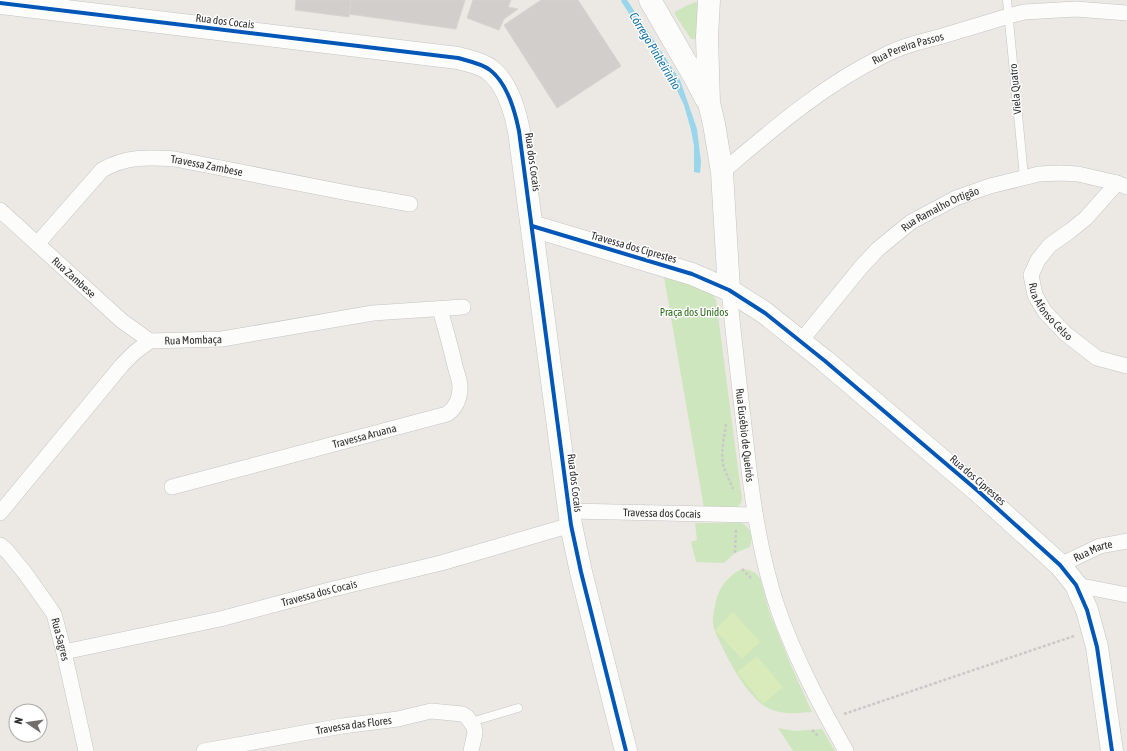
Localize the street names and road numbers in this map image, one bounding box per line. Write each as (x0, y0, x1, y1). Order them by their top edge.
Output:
street label: Rua dos Cocais (195, 11, 255, 31)
street label: Rua Pereira Passos (870, 30, 945, 67)
street label: Viela Quatro (1007, 63, 1023, 115)
street label: Rua dos Cocais (523, 132, 543, 192)
street label: Travessa Zambese (170, 153, 244, 178)
street label: Rua Ramalho Ortigão (899, 184, 981, 234)
street label: Travessa dos Ciprestes (590, 229, 678, 265)
street label: Rua Zambese (50, 254, 98, 300)
street label: Rua Afonso Celso (1027, 282, 1075, 343)
street label: Rua Mombaça (164, 333, 222, 347)
street label: Rua Eusébio de Queirós (734, 388, 757, 483)
street label: Travessa Aruana (331, 422, 398, 450)
street label: Rua dos Cocais (565, 453, 585, 513)
street label: Rua dos Ciprestes (948, 453, 1008, 508)
street label: Travessa dos Cocais (623, 506, 701, 520)
street label: Rua Marte (1071, 538, 1113, 564)
street label: Travessa dos Cocais (280, 577, 358, 608)
street label: Rua Sagres (49, 616, 72, 662)
street label: Travessa das Flores (315, 714, 392, 737)

